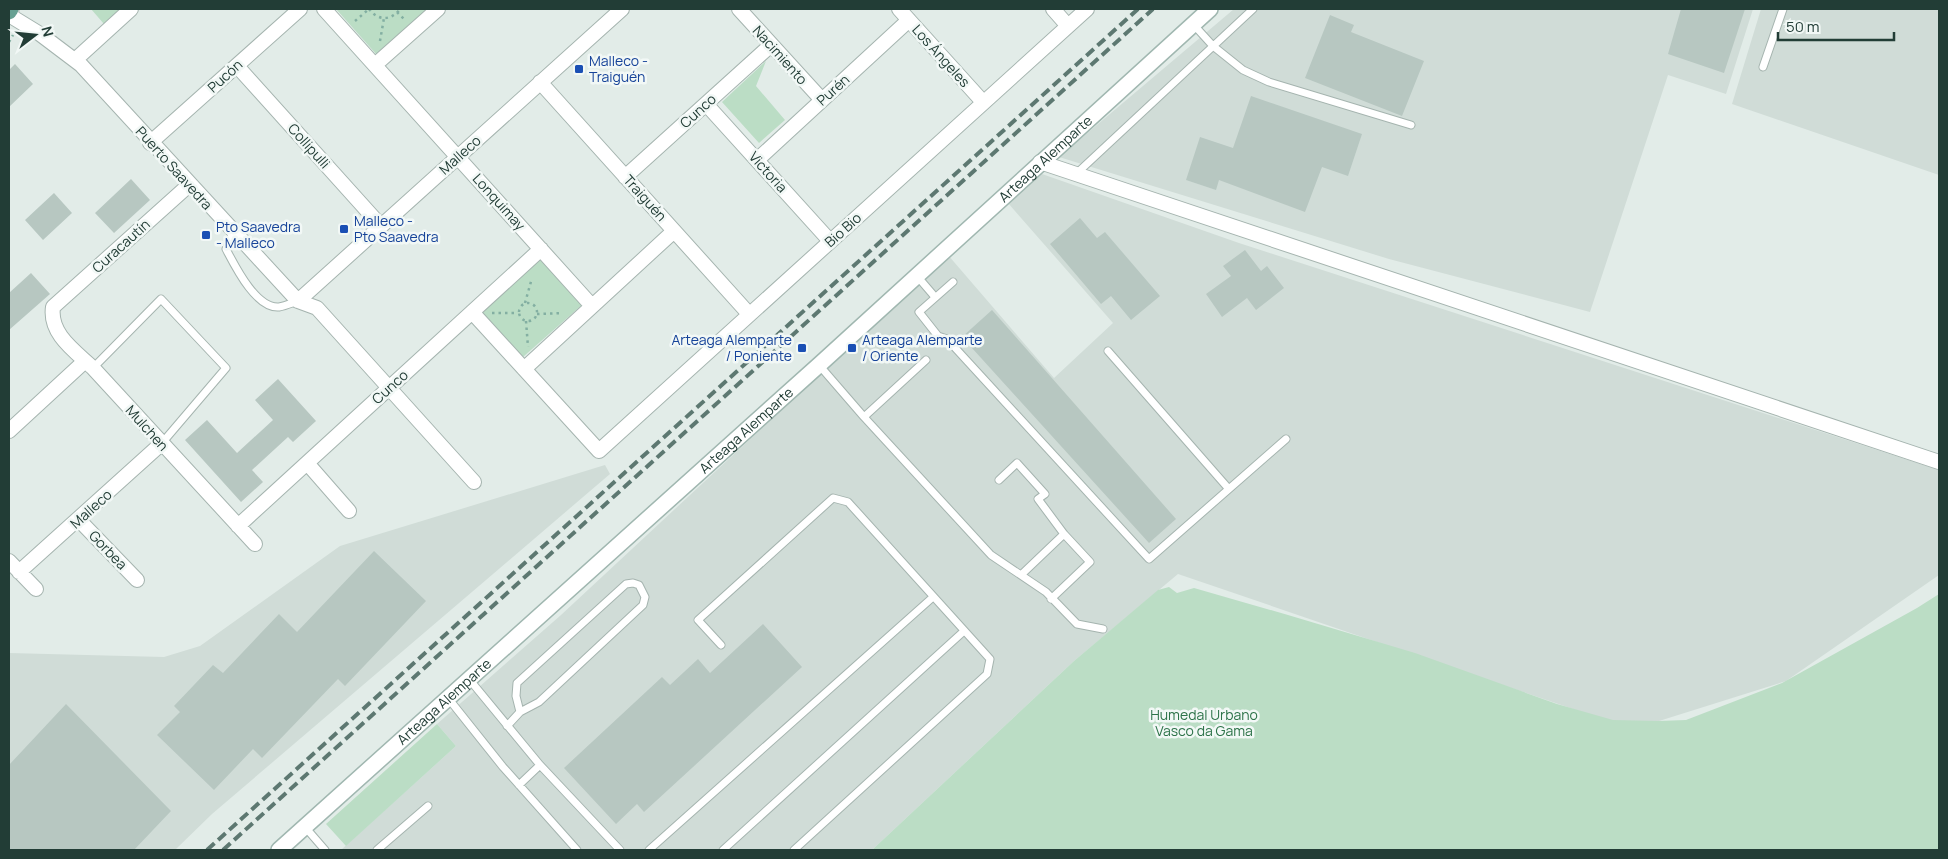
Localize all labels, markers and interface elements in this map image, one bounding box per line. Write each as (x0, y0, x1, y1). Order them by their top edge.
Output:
north arrow (10, 10, 60, 60)
scale bar (1778, 10, 1894, 42)
text: 50 m (1786, 16, 1820, 37)
street label: Los Ángeles (908, 20, 975, 91)
street label: Nacimiento (749, 21, 812, 88)
text: N (37, 24, 58, 39)
place label: Malleco - Traiguén (589, 51, 648, 86)
street label: Pucón (203, 55, 246, 96)
marker: Malleco - Traiguén (573, 63, 585, 75)
street label: Purén (812, 70, 853, 109)
street label: Cunco (676, 89, 720, 132)
street label: Arteaga Alemparte (994, 111, 1096, 206)
street label: Collipulli (284, 119, 335, 172)
street label: Puerto Saavedra (132, 122, 217, 213)
street label: Malleco (435, 131, 485, 178)
street label: Victoria (745, 147, 792, 196)
street label: Lonquimay (469, 169, 530, 235)
street label: Traiguén (619, 170, 671, 225)
street label: Bio Bio (820, 208, 865, 251)
place label: Malleco - Pto Saavedra (354, 211, 439, 246)
street label: Curacautín (88, 215, 154, 277)
place label: Pto Saavedra - Malleco (216, 217, 301, 252)
marker: Malleco - Pto Saavedra (338, 223, 350, 235)
marker: Pto Saavedra - Malleco (200, 229, 212, 241)
place label: Arteaga Alemparte / Poniente (671, 330, 792, 365)
place label: Arteaga Alemparte / Oriente (862, 330, 983, 365)
marker: Arteaga Alemparte / Poniente (796, 342, 808, 354)
marker: Arteaga Alemparte / Oriente (846, 342, 858, 354)
street label: Cunco (368, 365, 412, 408)
street label: Arteaga Alemparte (695, 383, 797, 477)
street label: Mulchen (122, 401, 173, 455)
street label: Malleco (66, 485, 116, 532)
street label: Gorbea (85, 526, 132, 573)
street label: Arteaga Alemparte (393, 654, 495, 749)
park label: Humedal Urbano Vasco da Gama (1150, 705, 1258, 740)

